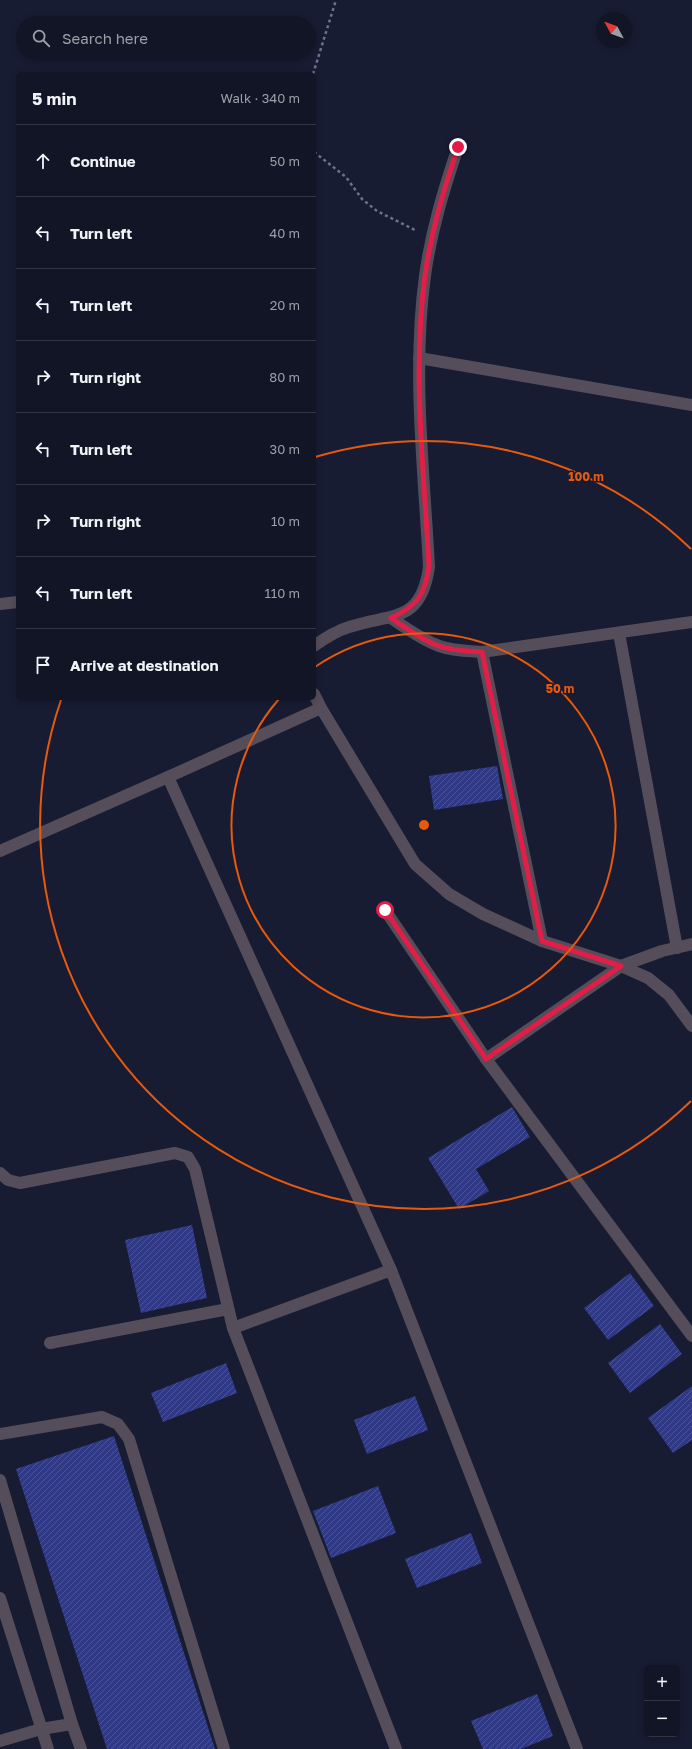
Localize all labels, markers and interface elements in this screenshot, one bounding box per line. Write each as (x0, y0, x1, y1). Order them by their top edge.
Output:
north arrow (596, 12, 632, 48)
search box (16, 16, 316, 60)
icon: search (30, 27, 52, 49)
text: Search here (62, 29, 148, 47)
text: 5 min (32, 88, 76, 109)
text: Walk · 340 m (220, 90, 300, 106)
route end (449, 138, 467, 156)
icon: ahead (32, 150, 54, 172)
text: Continue (70, 152, 136, 170)
text: 50 m (270, 153, 300, 169)
icon: left (32, 222, 54, 244)
text: Turn left (70, 224, 132, 242)
text: 40 m (269, 225, 300, 241)
icon: left (32, 294, 54, 316)
text: Turn left (70, 296, 132, 314)
text: 20 m (270, 297, 300, 313)
icon: right (32, 366, 54, 388)
text: Turn right (70, 368, 141, 386)
text: 80 m (269, 369, 300, 385)
icon: left (32, 438, 54, 460)
text: Turn left (70, 440, 132, 458)
text: 30 m (270, 441, 300, 457)
text: 100 m (568, 469, 604, 484)
icon: right (32, 510, 54, 532)
text: Turn right (70, 512, 141, 530)
text: 10 m (271, 513, 300, 529)
icon: left (32, 582, 54, 604)
text: Turn left (70, 584, 132, 602)
text: 110 m (265, 585, 300, 601)
icon: arrive (32, 654, 54, 676)
text: Arrive at destination (70, 656, 219, 674)
text: 50 m (546, 681, 574, 696)
centre of rings (417, 818, 431, 832)
route start (376, 901, 394, 919)
map controls (644, 1665, 680, 1737)
button: + (644, 1665, 680, 1701)
button: − (644, 1701, 680, 1737)

